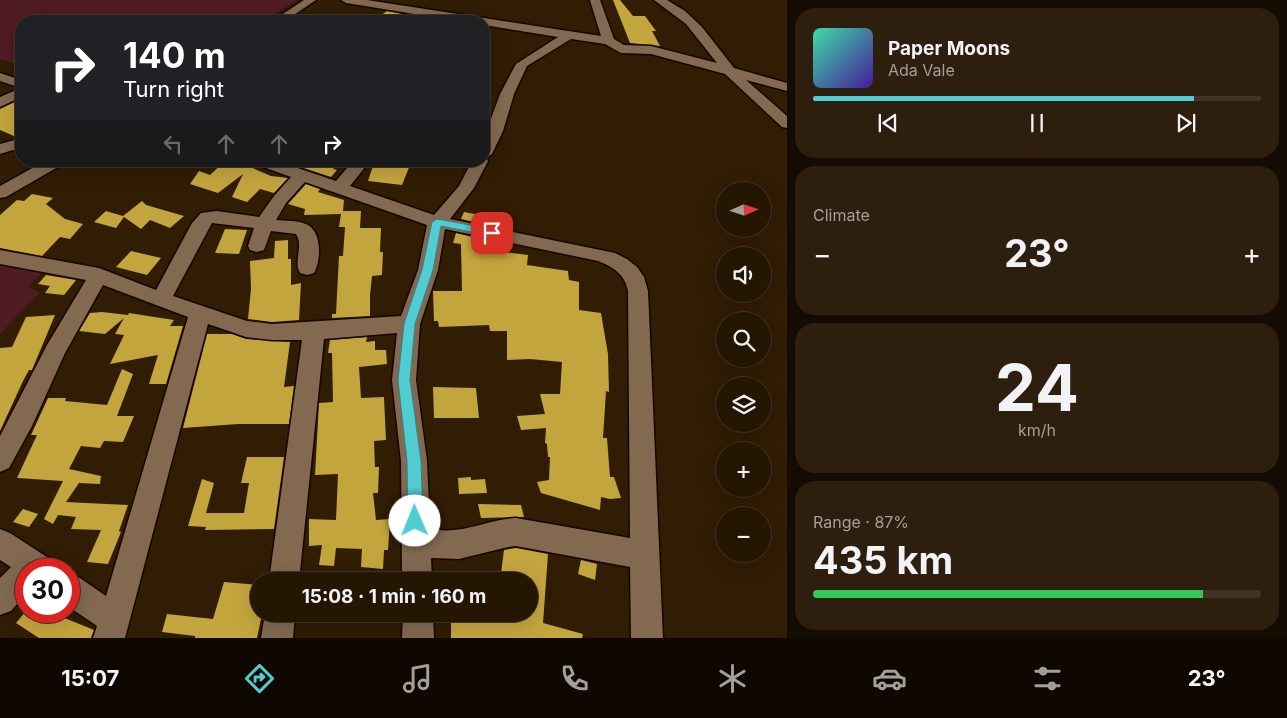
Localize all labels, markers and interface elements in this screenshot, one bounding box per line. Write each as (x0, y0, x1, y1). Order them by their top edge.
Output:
text: 140 m (123, 34, 226, 76)
icon: right (40, 35, 105, 100)
text: Paper Moons (888, 37, 1010, 60)
text: Ada Vale (888, 60, 955, 80)
text: Turn right (123, 76, 224, 102)
icon: previous (874, 109, 902, 137)
icon: pause (1023, 109, 1051, 137)
icon: next (1172, 109, 1200, 137)
icon: left (159, 130, 187, 158)
icon: ahead (212, 130, 240, 158)
icon: ahead (265, 130, 293, 158)
icon: right (318, 130, 346, 158)
north arrow (716, 182, 771, 238)
map controls (716, 182, 771, 562)
text: Climate (813, 205, 870, 225)
pin (471, 212, 513, 254)
icon: arrive (478, 219, 506, 247)
text: 23° (1004, 230, 1070, 276)
text: − (813, 237, 832, 271)
text: + (1242, 237, 1261, 271)
button: sound (716, 247, 771, 302)
button: search (716, 312, 771, 367)
text: 24 (995, 348, 1079, 427)
button: layers (716, 377, 771, 432)
text: km/h (1018, 420, 1056, 440)
button: + (716, 442, 771, 497)
position arrow (388, 494, 440, 546)
button: − (716, 507, 771, 562)
text: Range · 87% (813, 512, 909, 532)
text: 435 km (813, 537, 953, 583)
speed limit sign: 30 (15, 558, 80, 623)
text: 15:08 · 1 min · 160 m (302, 585, 486, 608)
icon: directions (242, 661, 277, 696)
icon: music (400, 661, 435, 696)
icon: phone (557, 661, 592, 696)
icon: climate (715, 661, 750, 696)
icon: car (872, 661, 907, 696)
icon: filters (1030, 661, 1065, 696)
text: 15:07 (61, 665, 119, 691)
text: 23° (1188, 665, 1226, 691)

